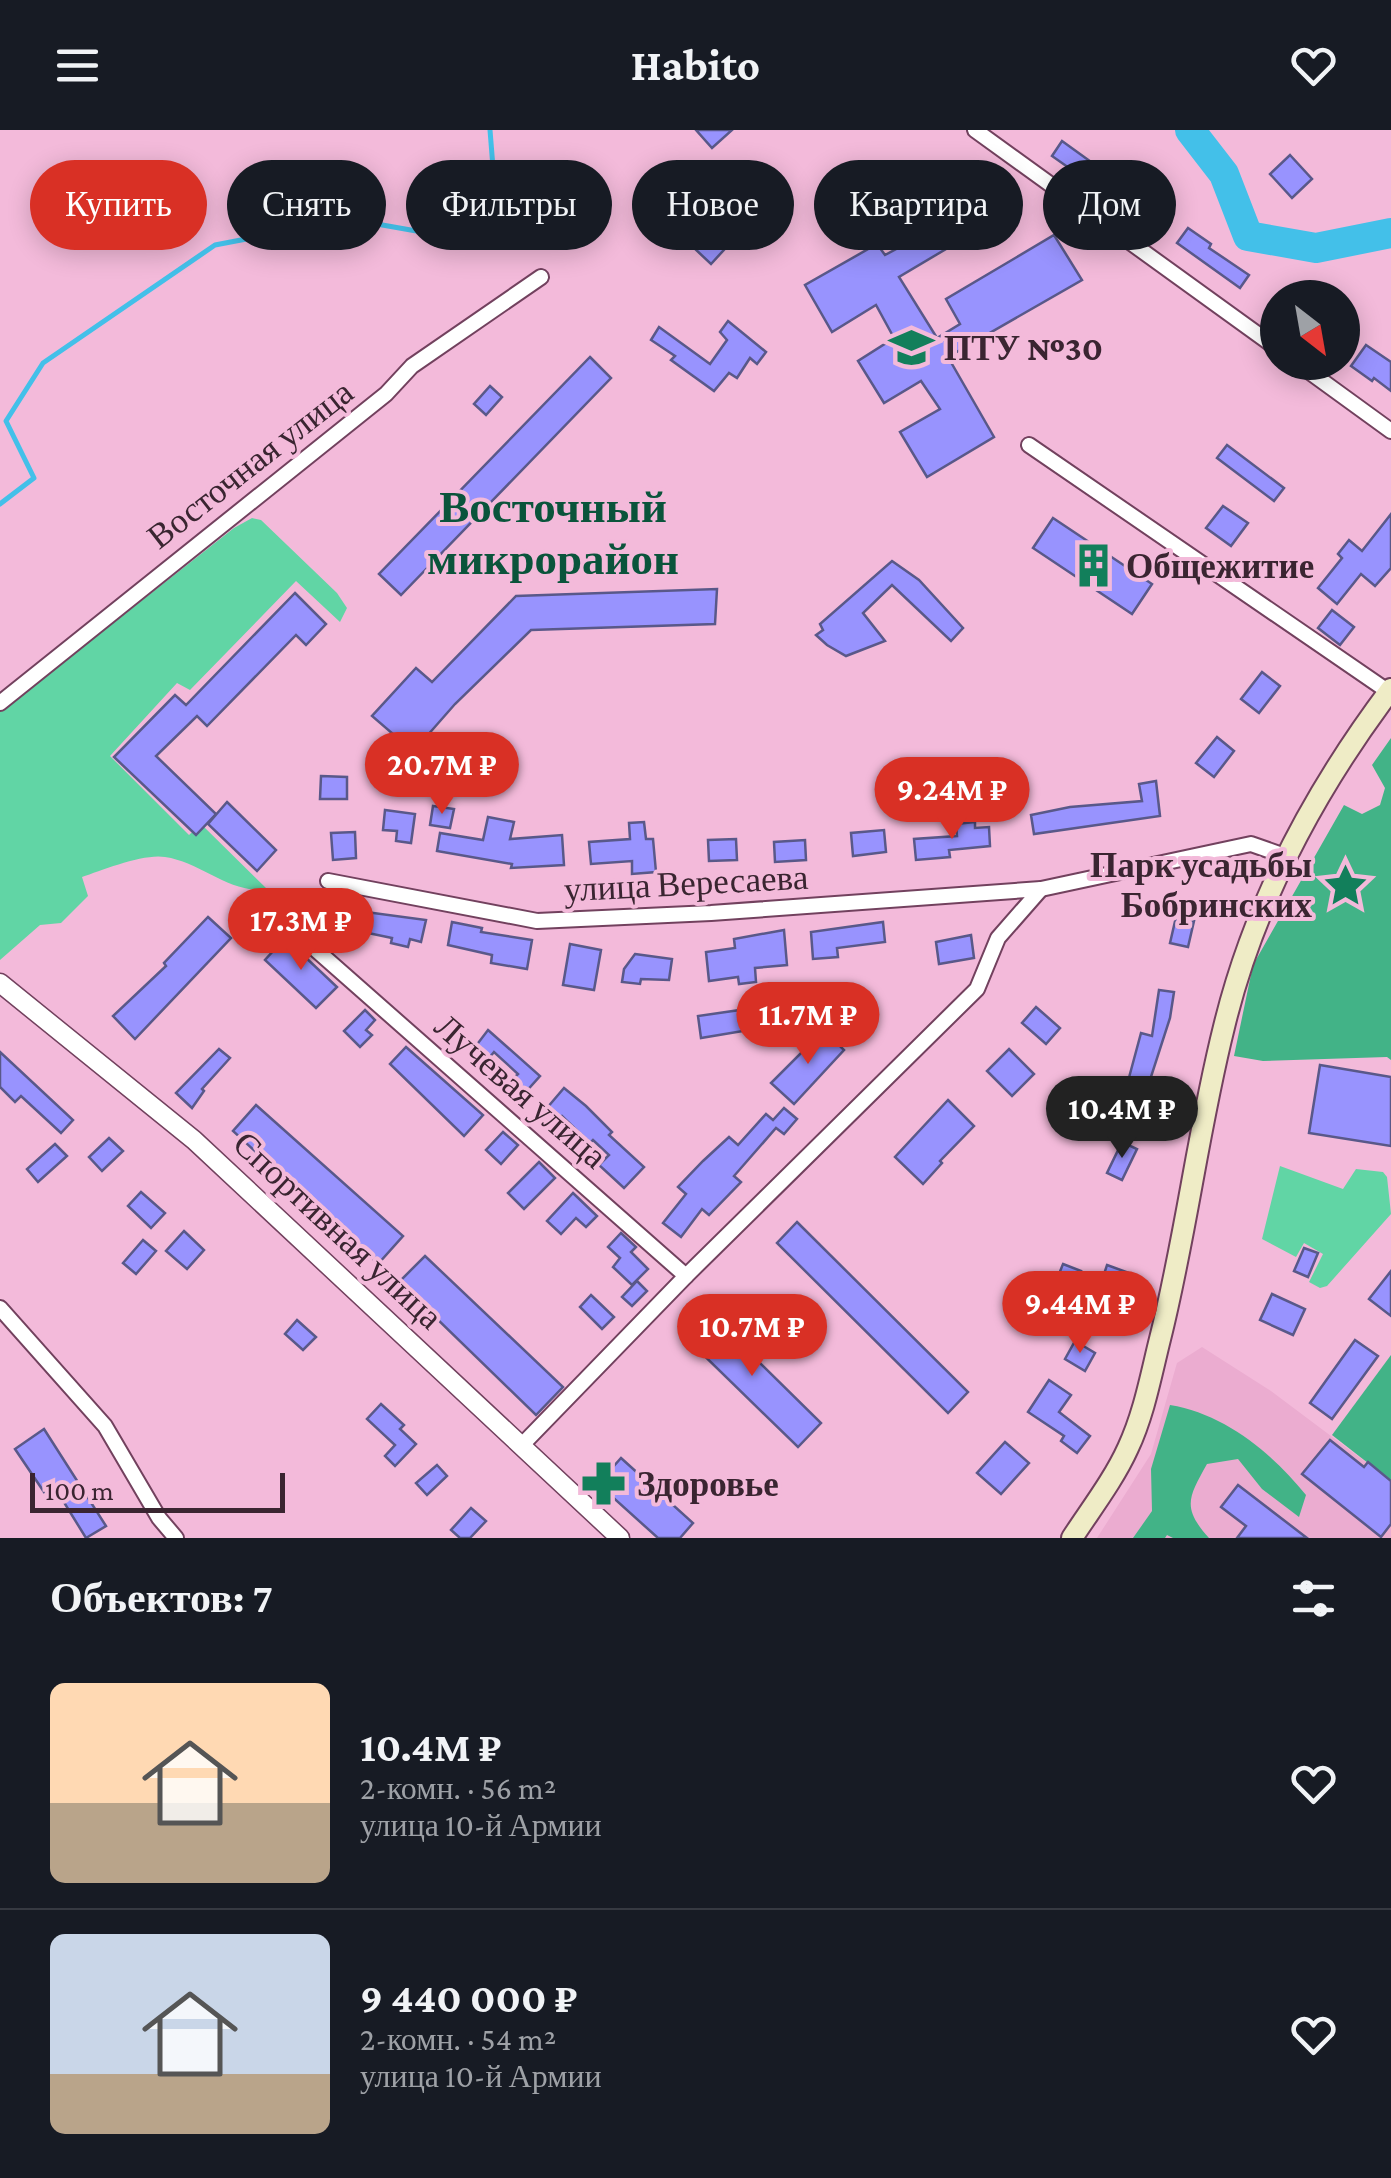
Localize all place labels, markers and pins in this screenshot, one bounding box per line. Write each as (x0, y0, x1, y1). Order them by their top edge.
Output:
school or university icon: ПТУ №30 (887, 324, 935, 372)
place label: ПТУ №30 (944, 329, 1103, 368)
building icon: Общежитие (1069, 542, 1117, 590)
place label: Общежитие (1126, 547, 1314, 586)
pin: 20.7M ₽ (350, 732, 534, 817)
pin: 9.24M ₽ (860, 757, 1044, 842)
place label: Парк усадьбы Бобринских (1090, 846, 1312, 925)
place icon: Парк усадьбы Бобринских (1321, 861, 1369, 909)
pin: 17.3M ₽ (209, 888, 393, 973)
pin: 11.7M ₽ (716, 982, 900, 1067)
pin: 10.4M ₽ (1030, 1076, 1214, 1161)
pin: 9.44M ₽ (988, 1271, 1172, 1356)
pin: 10.7M ₽ (660, 1294, 844, 1379)
pharmacy icon: Здоровье (580, 1460, 628, 1508)
place label: Здоровье (637, 1465, 779, 1504)

